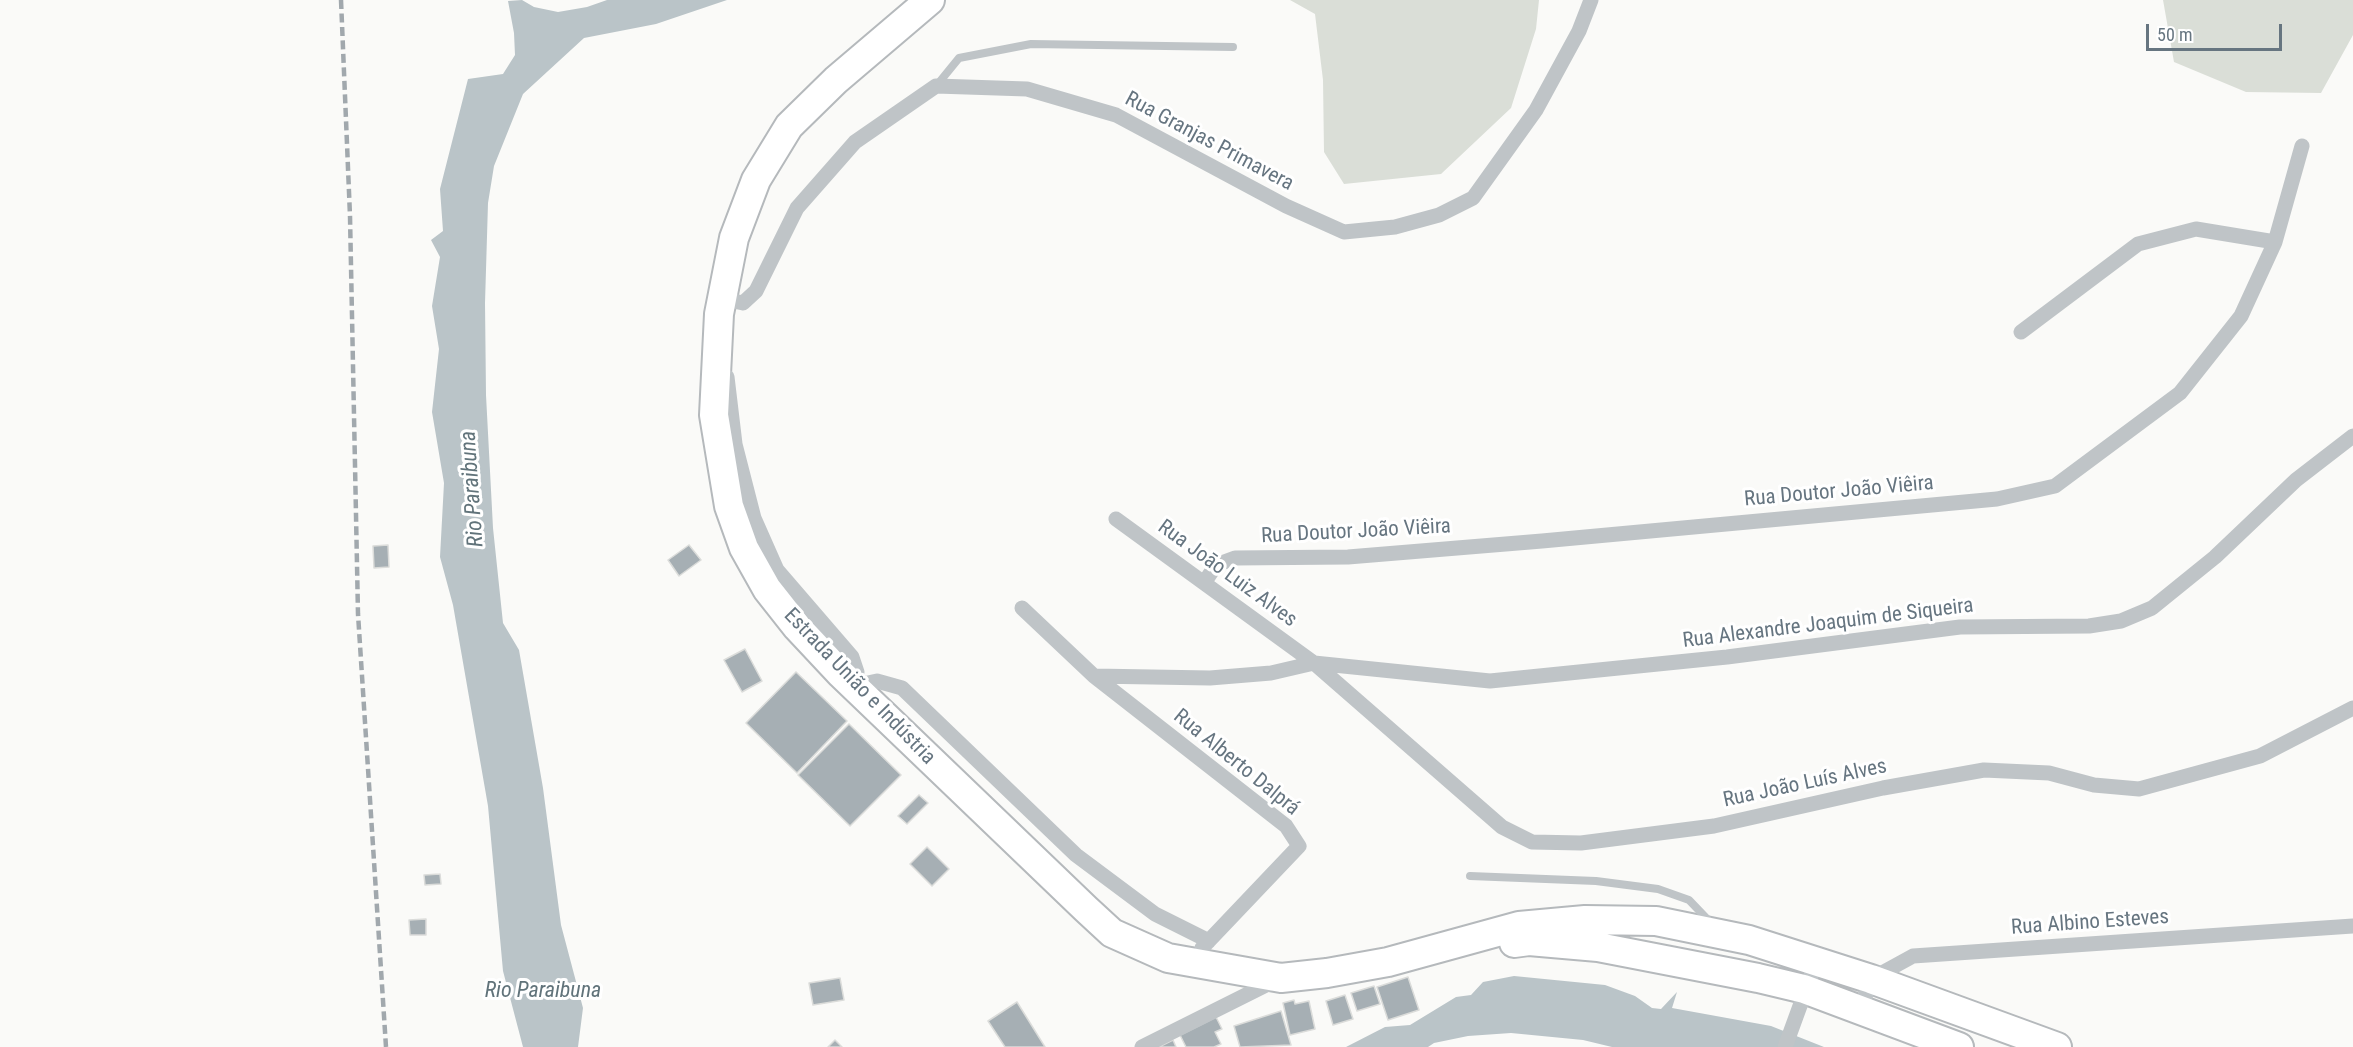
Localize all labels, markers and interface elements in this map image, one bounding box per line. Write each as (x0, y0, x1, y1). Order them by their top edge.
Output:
scale bar (2149, 12, 2286, 50)
text: 50 m (2157, 24, 2192, 45)
street label: Rua Granjas Primavera (1120, 87, 1298, 197)
water label: Rio Paraibuna (456, 430, 490, 548)
street label: Rua Doutor João Viêira (1743, 471, 1935, 513)
street label: Rua Doutor João Viêira (1260, 514, 1452, 550)
street label: Rua Joāo Luiz Alves (1152, 515, 1302, 633)
street label: Rua Alexandre Joaquim de Siqueira (1681, 594, 1975, 654)
street label: Estrada União e Indústria (778, 604, 940, 770)
street label: Rua Alberto Dalprá (1168, 704, 1304, 822)
street label: Rua João Luís Alves (1721, 754, 1889, 814)
street label: Rua Albino Esteves (2010, 905, 2170, 941)
water label: Rio Paraibuna (485, 978, 601, 1004)

